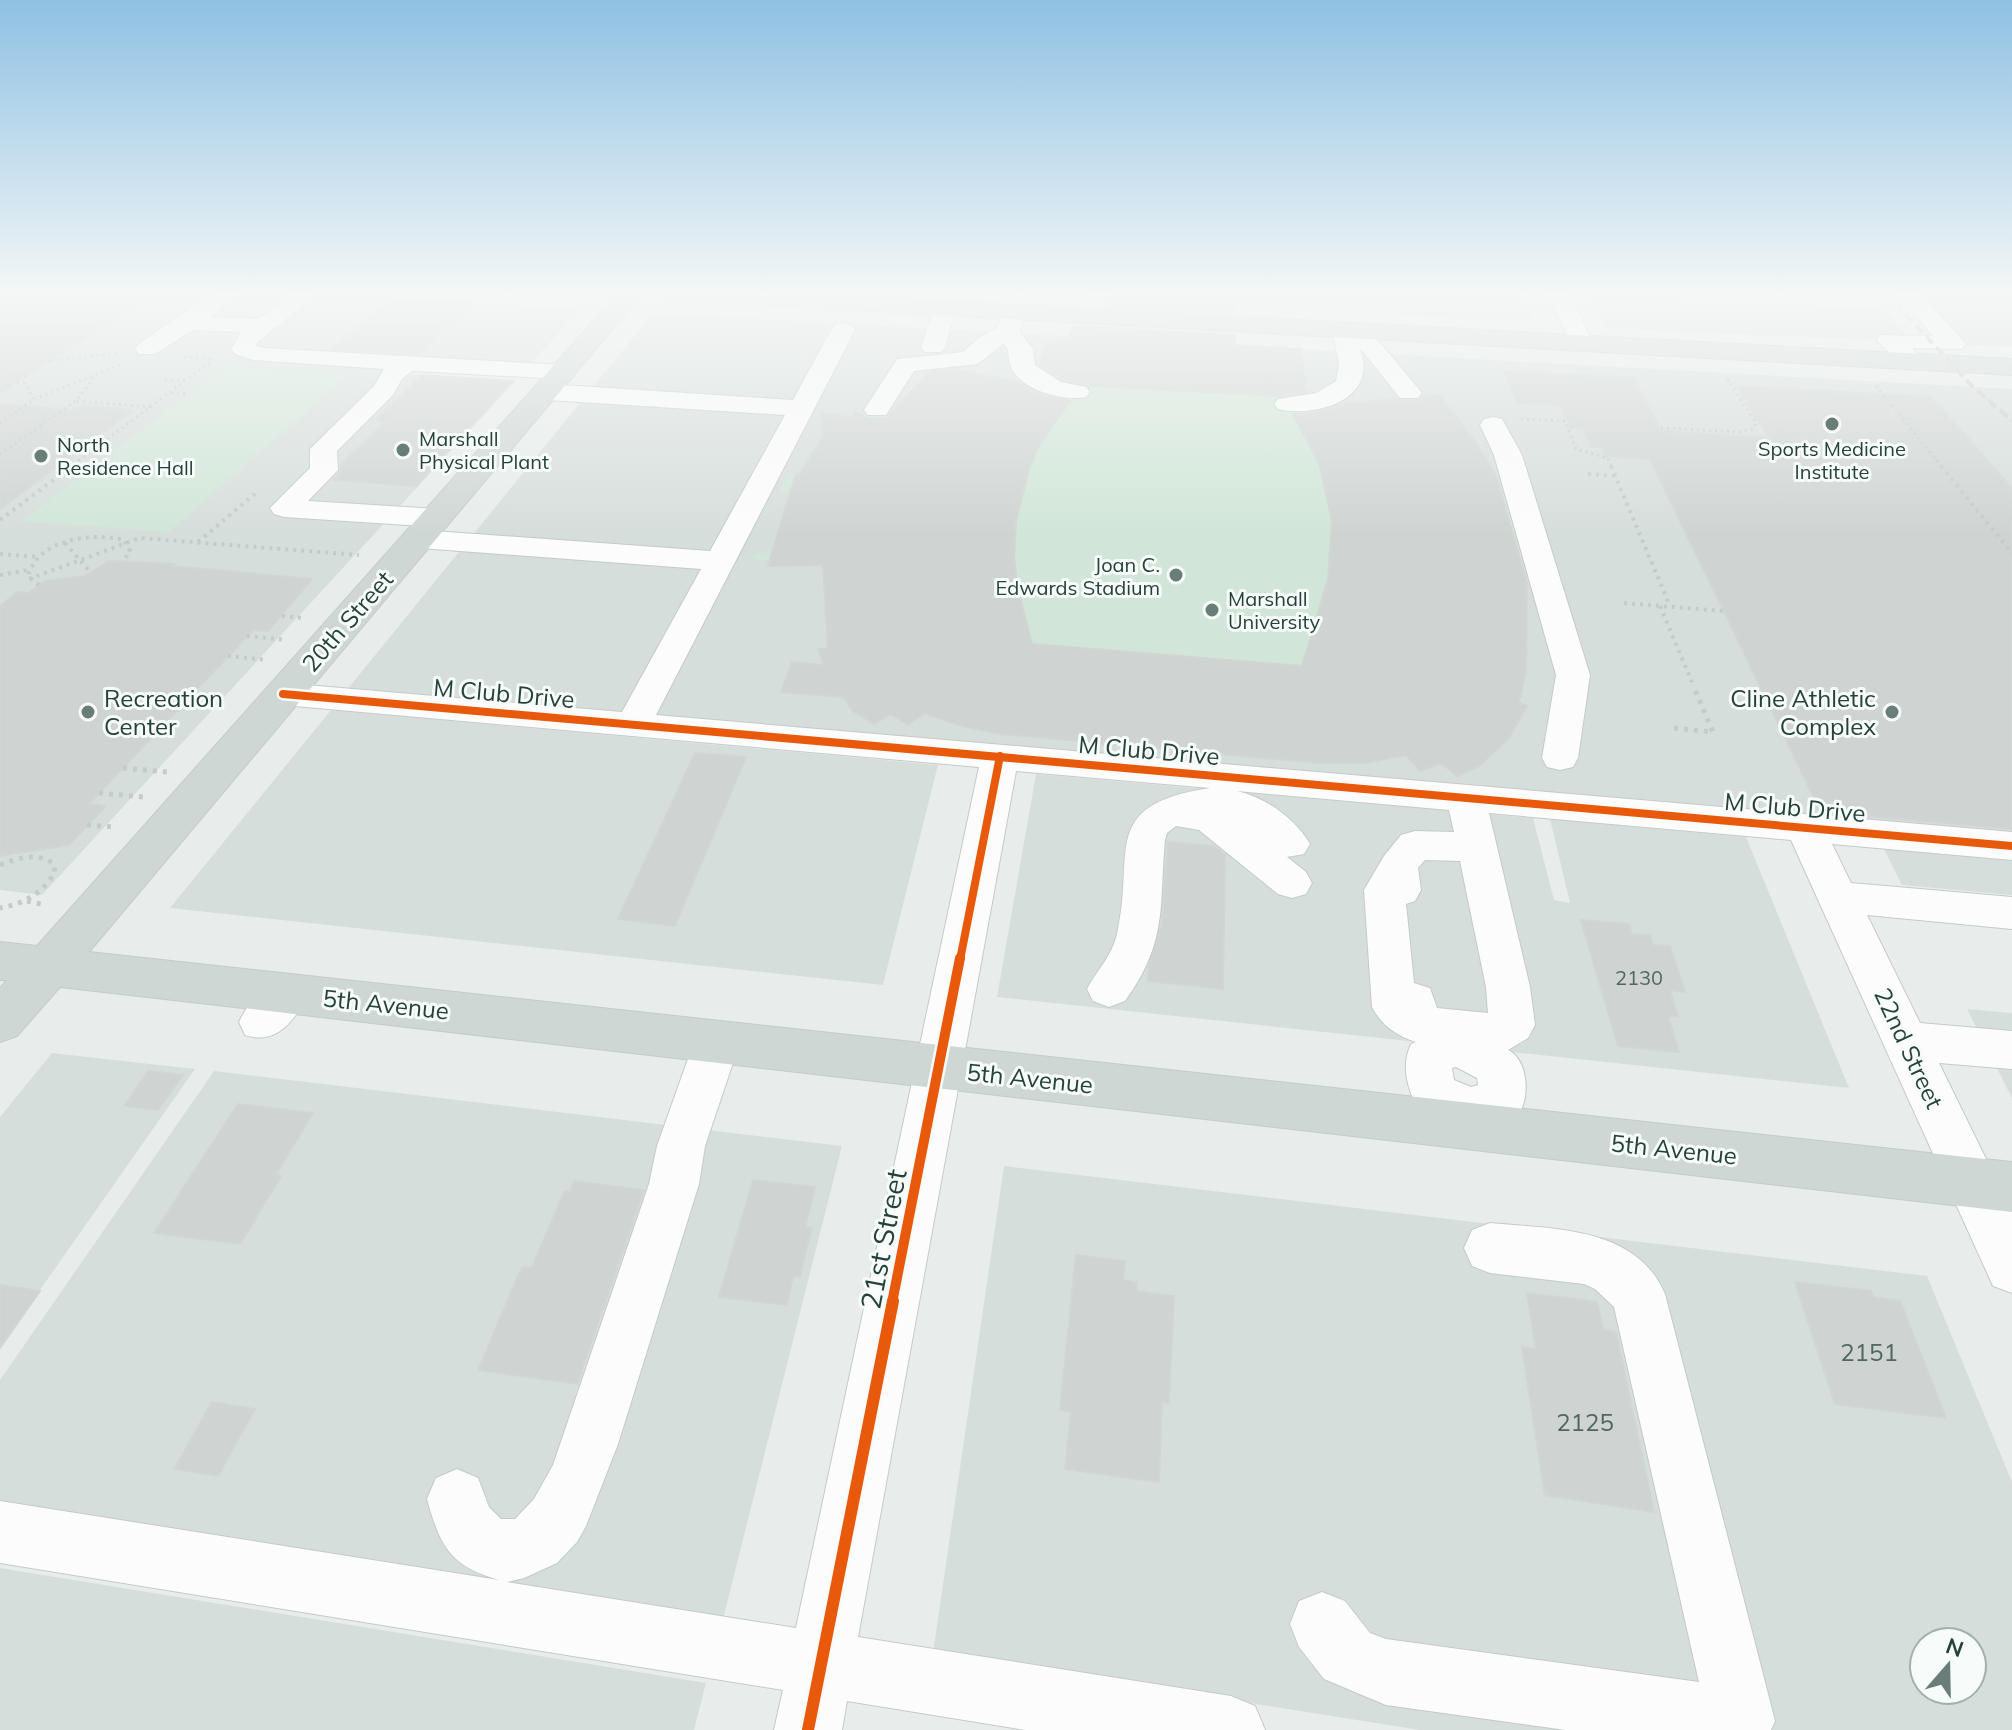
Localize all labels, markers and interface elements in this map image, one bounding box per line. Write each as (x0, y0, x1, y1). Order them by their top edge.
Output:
marker: Sports Medicine Institute (1823, 415, 1841, 433)
place label: Marshall Physical Plant (419, 426, 549, 474)
place label: North Residence Hall (57, 432, 193, 480)
place label: Sports Medicine Institute (1758, 436, 1906, 484)
marker: Marshall Physical Plant (394, 441, 412, 459)
marker: North Residence Hall (32, 447, 50, 465)
place label: Joan C. Edwards Stadium (996, 552, 1160, 600)
street label: 20th Street (295, 564, 399, 678)
marker: Joan C. Edwards Stadium (1167, 566, 1185, 584)
place label: Marshall University (1228, 586, 1320, 634)
marker: Marshall University (1203, 601, 1221, 619)
street label: M Club Drive (432, 672, 576, 714)
place label: Recreation Center (104, 683, 223, 741)
place label: Cline Athletic Complex (1730, 683, 1876, 741)
marker: Recreation Center (79, 703, 97, 721)
marker: Cline Athletic Complex (1883, 703, 1901, 721)
street label: M Club Drive (1077, 729, 1221, 771)
street label: M Club Drive (1723, 786, 1867, 828)
house number: 2130 (1615, 965, 1663, 990)
street label: 5th Avenue (321, 982, 451, 1026)
street label: 22nd Street (1868, 983, 1950, 1113)
street label: 5th Avenue (965, 1056, 1095, 1100)
street label: 5th Avenue (1609, 1127, 1739, 1171)
street label: 21st Street (852, 1166, 914, 1312)
house number: 2151 (1840, 1337, 1898, 1367)
house number: 2125 (1556, 1407, 1614, 1437)
north arrow (1908, 1626, 1988, 1706)
text: N (1942, 1631, 1967, 1663)

